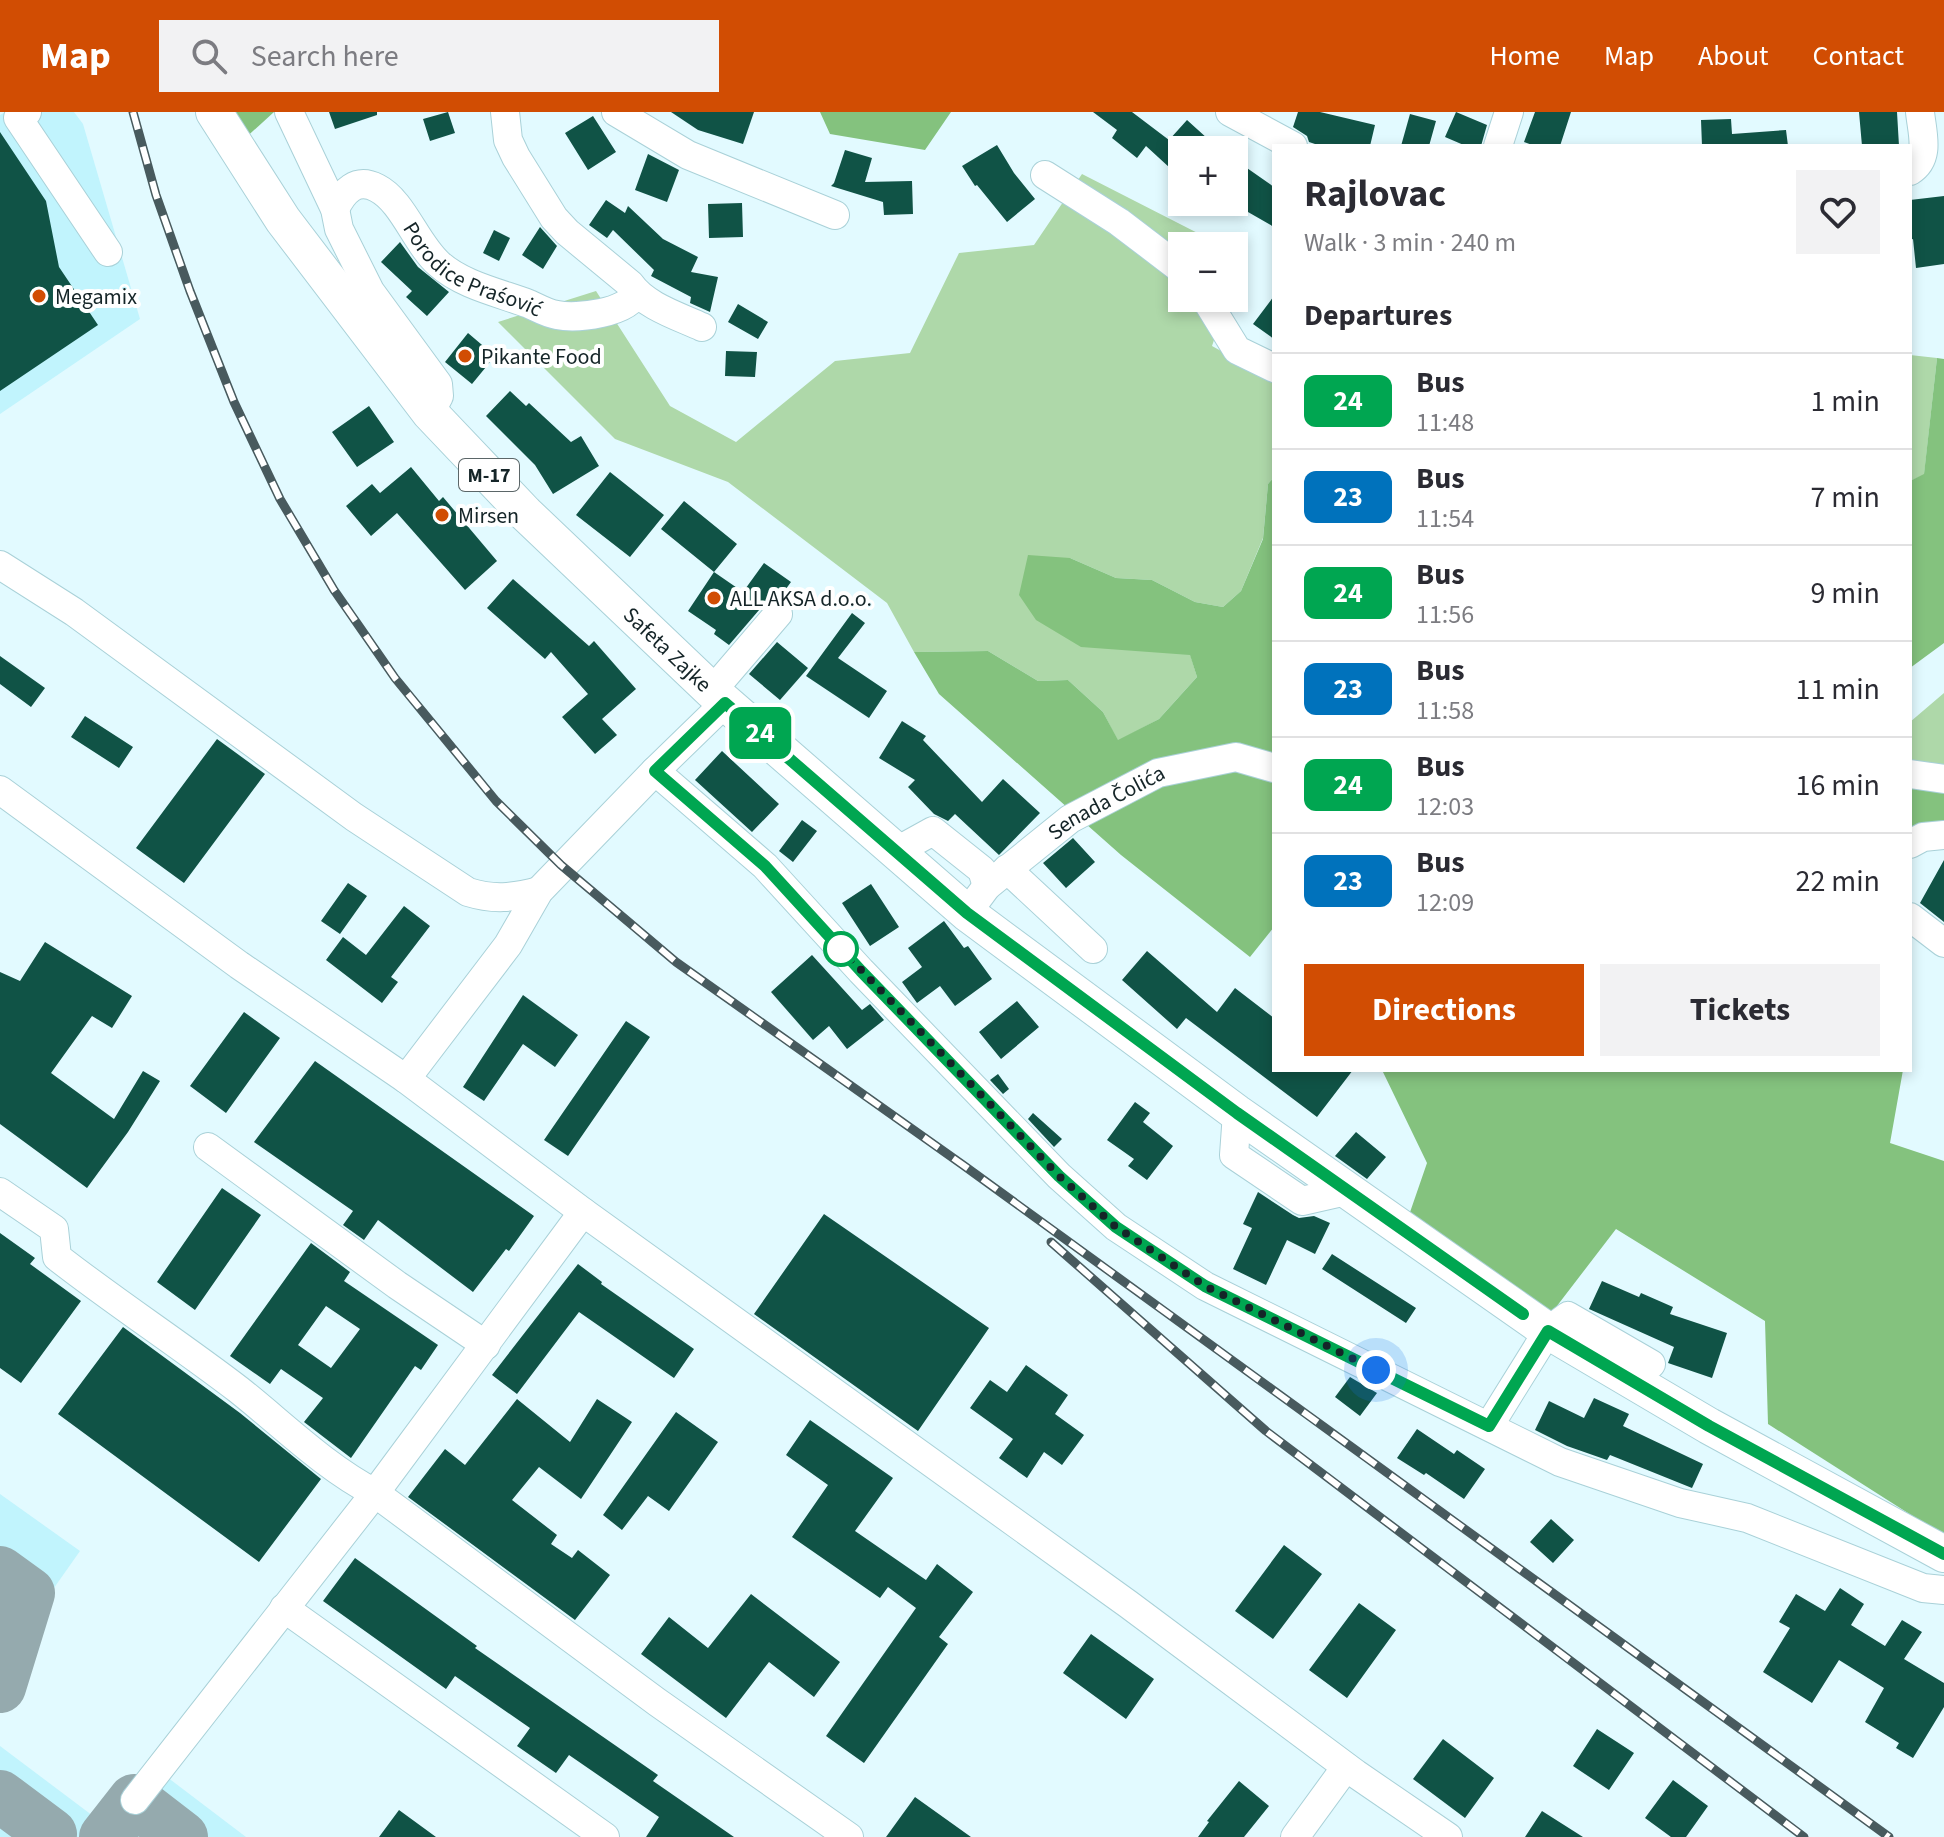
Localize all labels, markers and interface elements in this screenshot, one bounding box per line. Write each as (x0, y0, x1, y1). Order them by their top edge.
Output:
search box (159, 20, 719, 92)
text: Map (40, 29, 111, 83)
icon: search (187, 34, 231, 78)
text: Search here (251, 35, 399, 78)
text: Home (1489, 36, 1560, 76)
text: Map (1604, 36, 1654, 76)
text: About (1698, 36, 1769, 76)
text: Contact (1813, 36, 1904, 76)
map controls (1168, 136, 1248, 312)
button: + (1168, 136, 1248, 216)
text: Rajlovac (1304, 167, 1446, 221)
button: heart (1796, 170, 1880, 254)
street label: Porodice Praśović (395, 216, 548, 325)
text: Walk · 3 min · 240 m (1304, 224, 1516, 261)
button: − (1168, 232, 1248, 312)
place label: Megamix (55, 281, 137, 313)
marker: Megamix (30, 287, 48, 305)
text: Departures (1304, 294, 1452, 337)
place label: Pikante Food (481, 341, 602, 373)
marker: Pikante Food (456, 347, 474, 365)
text: Bus (1416, 361, 1464, 404)
text: 1 min (1810, 380, 1880, 423)
text: 24 (1333, 381, 1363, 421)
text: 11:48 (1416, 404, 1474, 441)
text: Bus (1416, 457, 1464, 500)
road number: M-17 (459, 459, 519, 491)
text: 7 min (1810, 476, 1880, 519)
text: 23 (1333, 477, 1363, 517)
place label: Mirsen (458, 500, 519, 532)
text: 11:54 (1416, 500, 1474, 537)
marker: Mirsen (433, 506, 451, 524)
text: Bus (1416, 553, 1464, 596)
text: 9 min (1810, 572, 1880, 615)
text: 24 (1333, 573, 1363, 613)
place label: ALL AKSA d.o.o. (730, 583, 872, 615)
marker: ALL AKSA d.o.o. (705, 589, 723, 607)
text: 11:56 (1416, 596, 1474, 633)
street label: Safeta Zajke (616, 600, 719, 700)
text: Bus (1416, 649, 1464, 692)
text: 11 min (1796, 668, 1880, 711)
text: 23 (1333, 669, 1363, 709)
text: 11:58 (1416, 692, 1474, 729)
line badge: 24 (724, 707, 796, 759)
text: 24 (745, 713, 775, 753)
text: Bus (1416, 745, 1464, 788)
street label: Senada Čolića (1041, 757, 1171, 848)
text: 16 min (1796, 764, 1880, 807)
text: 24 (1333, 765, 1363, 805)
text: 12:03 (1416, 788, 1474, 825)
text: Bus (1416, 841, 1464, 884)
text: 22 min (1796, 860, 1880, 903)
text: 23 (1333, 861, 1363, 901)
text: 12:09 (1416, 884, 1474, 921)
unlabelled marker (824, 932, 858, 966)
button: Directions (1304, 964, 1584, 1056)
button: Tickets (1600, 964, 1880, 1056)
your location (1356, 1350, 1396, 1390)

